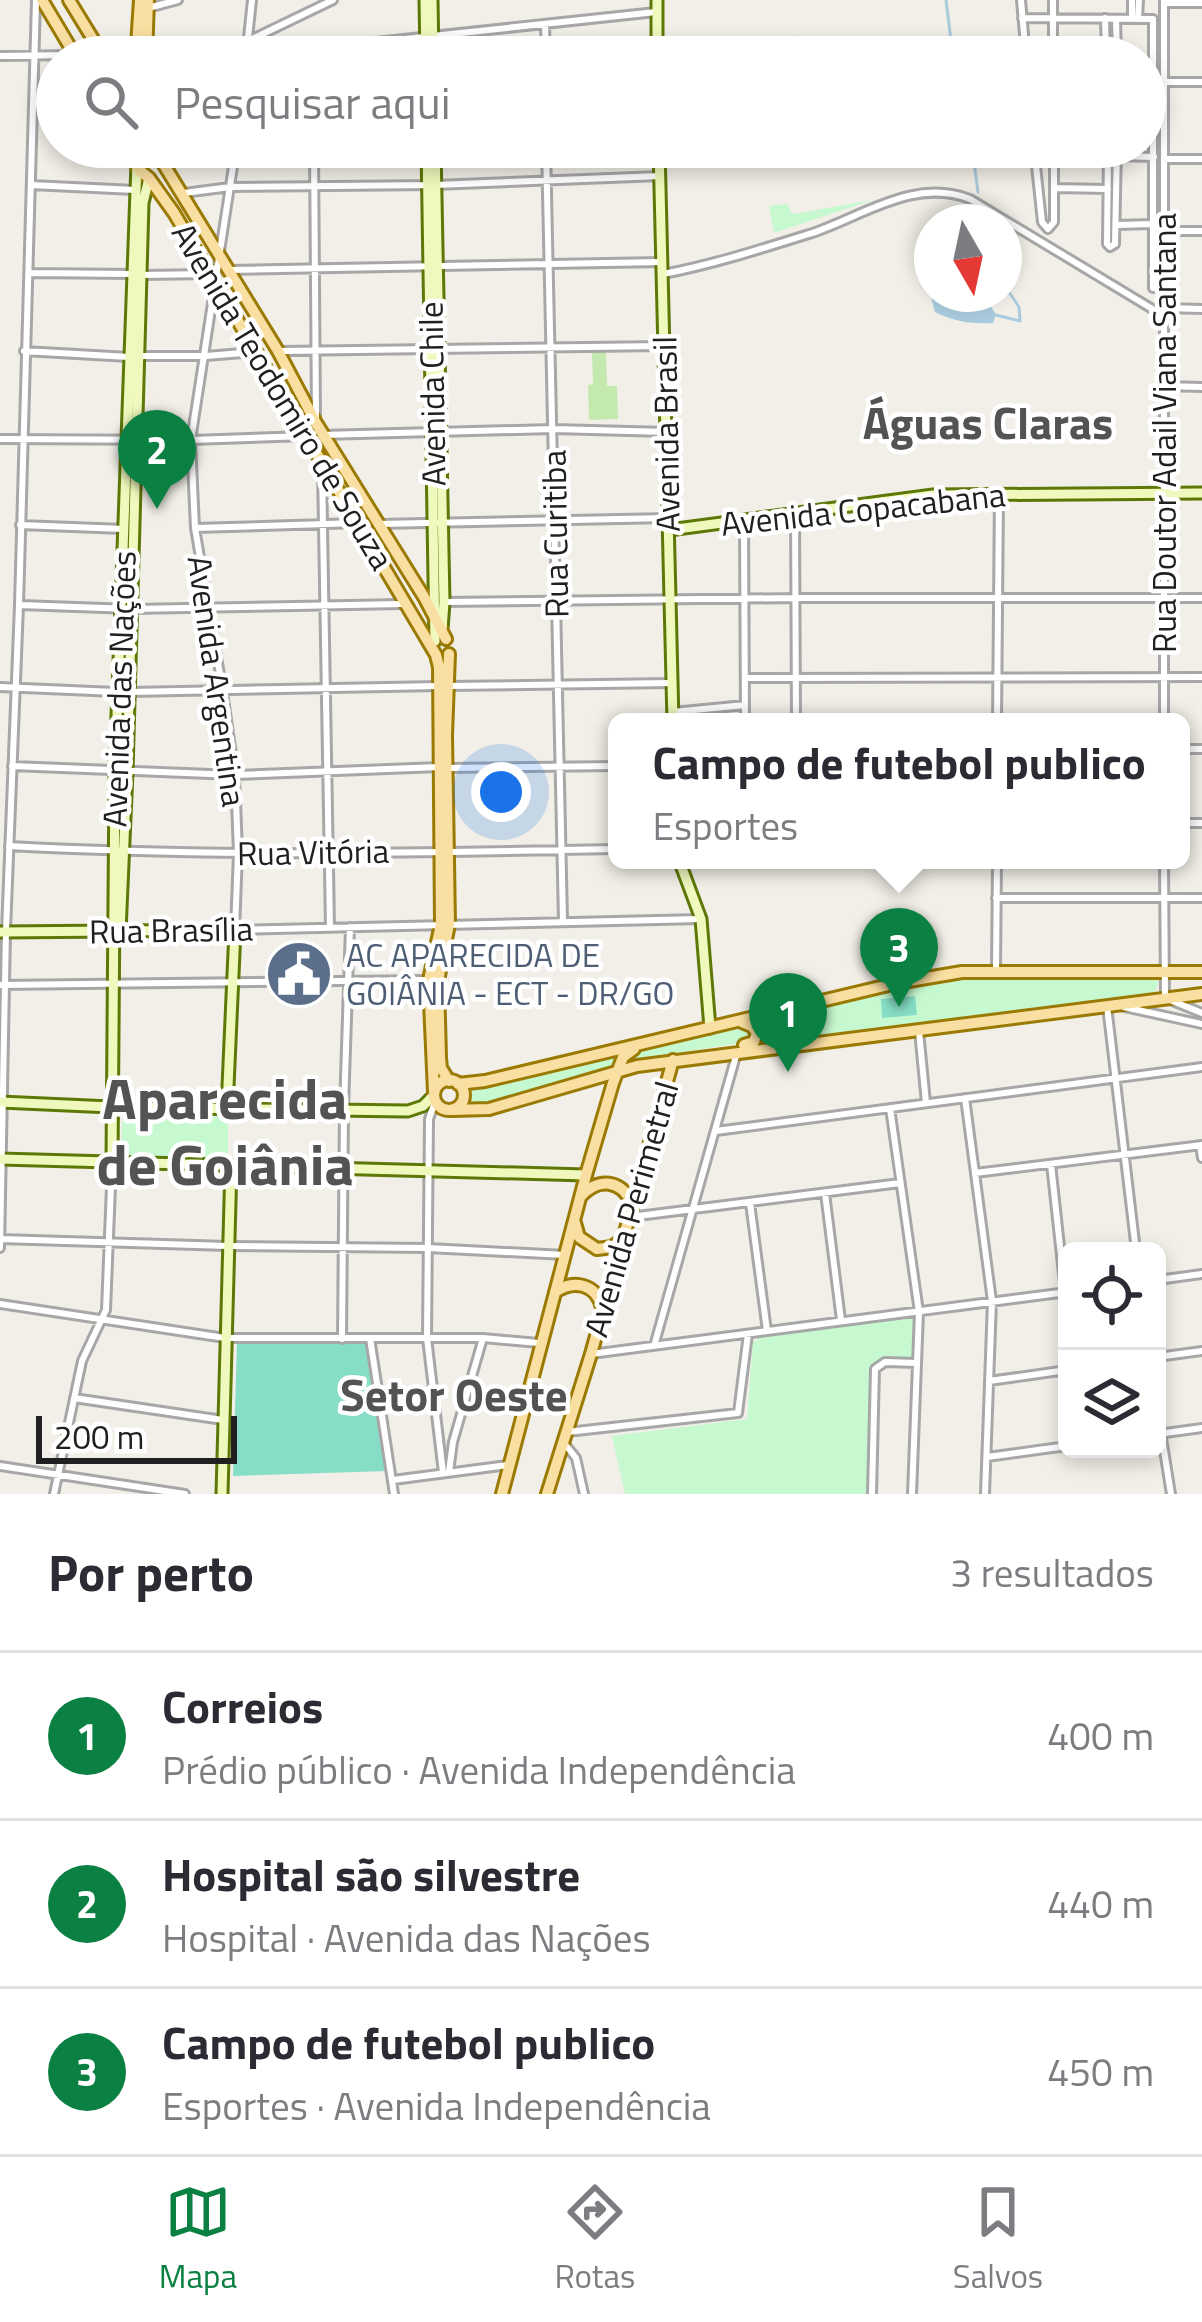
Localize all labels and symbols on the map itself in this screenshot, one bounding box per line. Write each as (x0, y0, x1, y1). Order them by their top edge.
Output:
north arrow (914, 204, 1022, 312)
street label: Avenida Teodomiro de Souza (159, 213, 407, 579)
street label: Rua Doutor Adail Viana Santana (1139, 213, 1189, 653)
street label: Avenida Chile (405, 301, 459, 487)
street label: Avenida Brasil (639, 336, 693, 532)
district label: Águas Claras (863, 388, 1113, 456)
pin: 2 (118, 410, 196, 509)
street label: Rua Curitiba (529, 450, 581, 618)
street label: Avenida Copacabana (718, 469, 1008, 549)
street label: Avenida das Nações (89, 550, 149, 828)
street label: Avenida Argentina (175, 552, 259, 810)
your location (471, 762, 531, 822)
street label: Rua Vitória (236, 826, 390, 878)
street label: Rua Brasília (89, 904, 253, 956)
pin: 3 (860, 908, 938, 1007)
place label: AC APARECIDA DE GOIÂNIA - ECT - DR/GO (346, 930, 674, 1018)
public building icon: AC APARECIDA DE GOIÂNIA - ECT - DR/GO (264, 939, 334, 1009)
pin: 1 (749, 973, 827, 1072)
district label: Aparecida de Goiânia (96, 1054, 354, 1207)
street label: Avenida Perimetral (571, 1075, 691, 1343)
district label: Setor Oeste (340, 1360, 568, 1428)
scale bar (36, 1410, 237, 1463)

